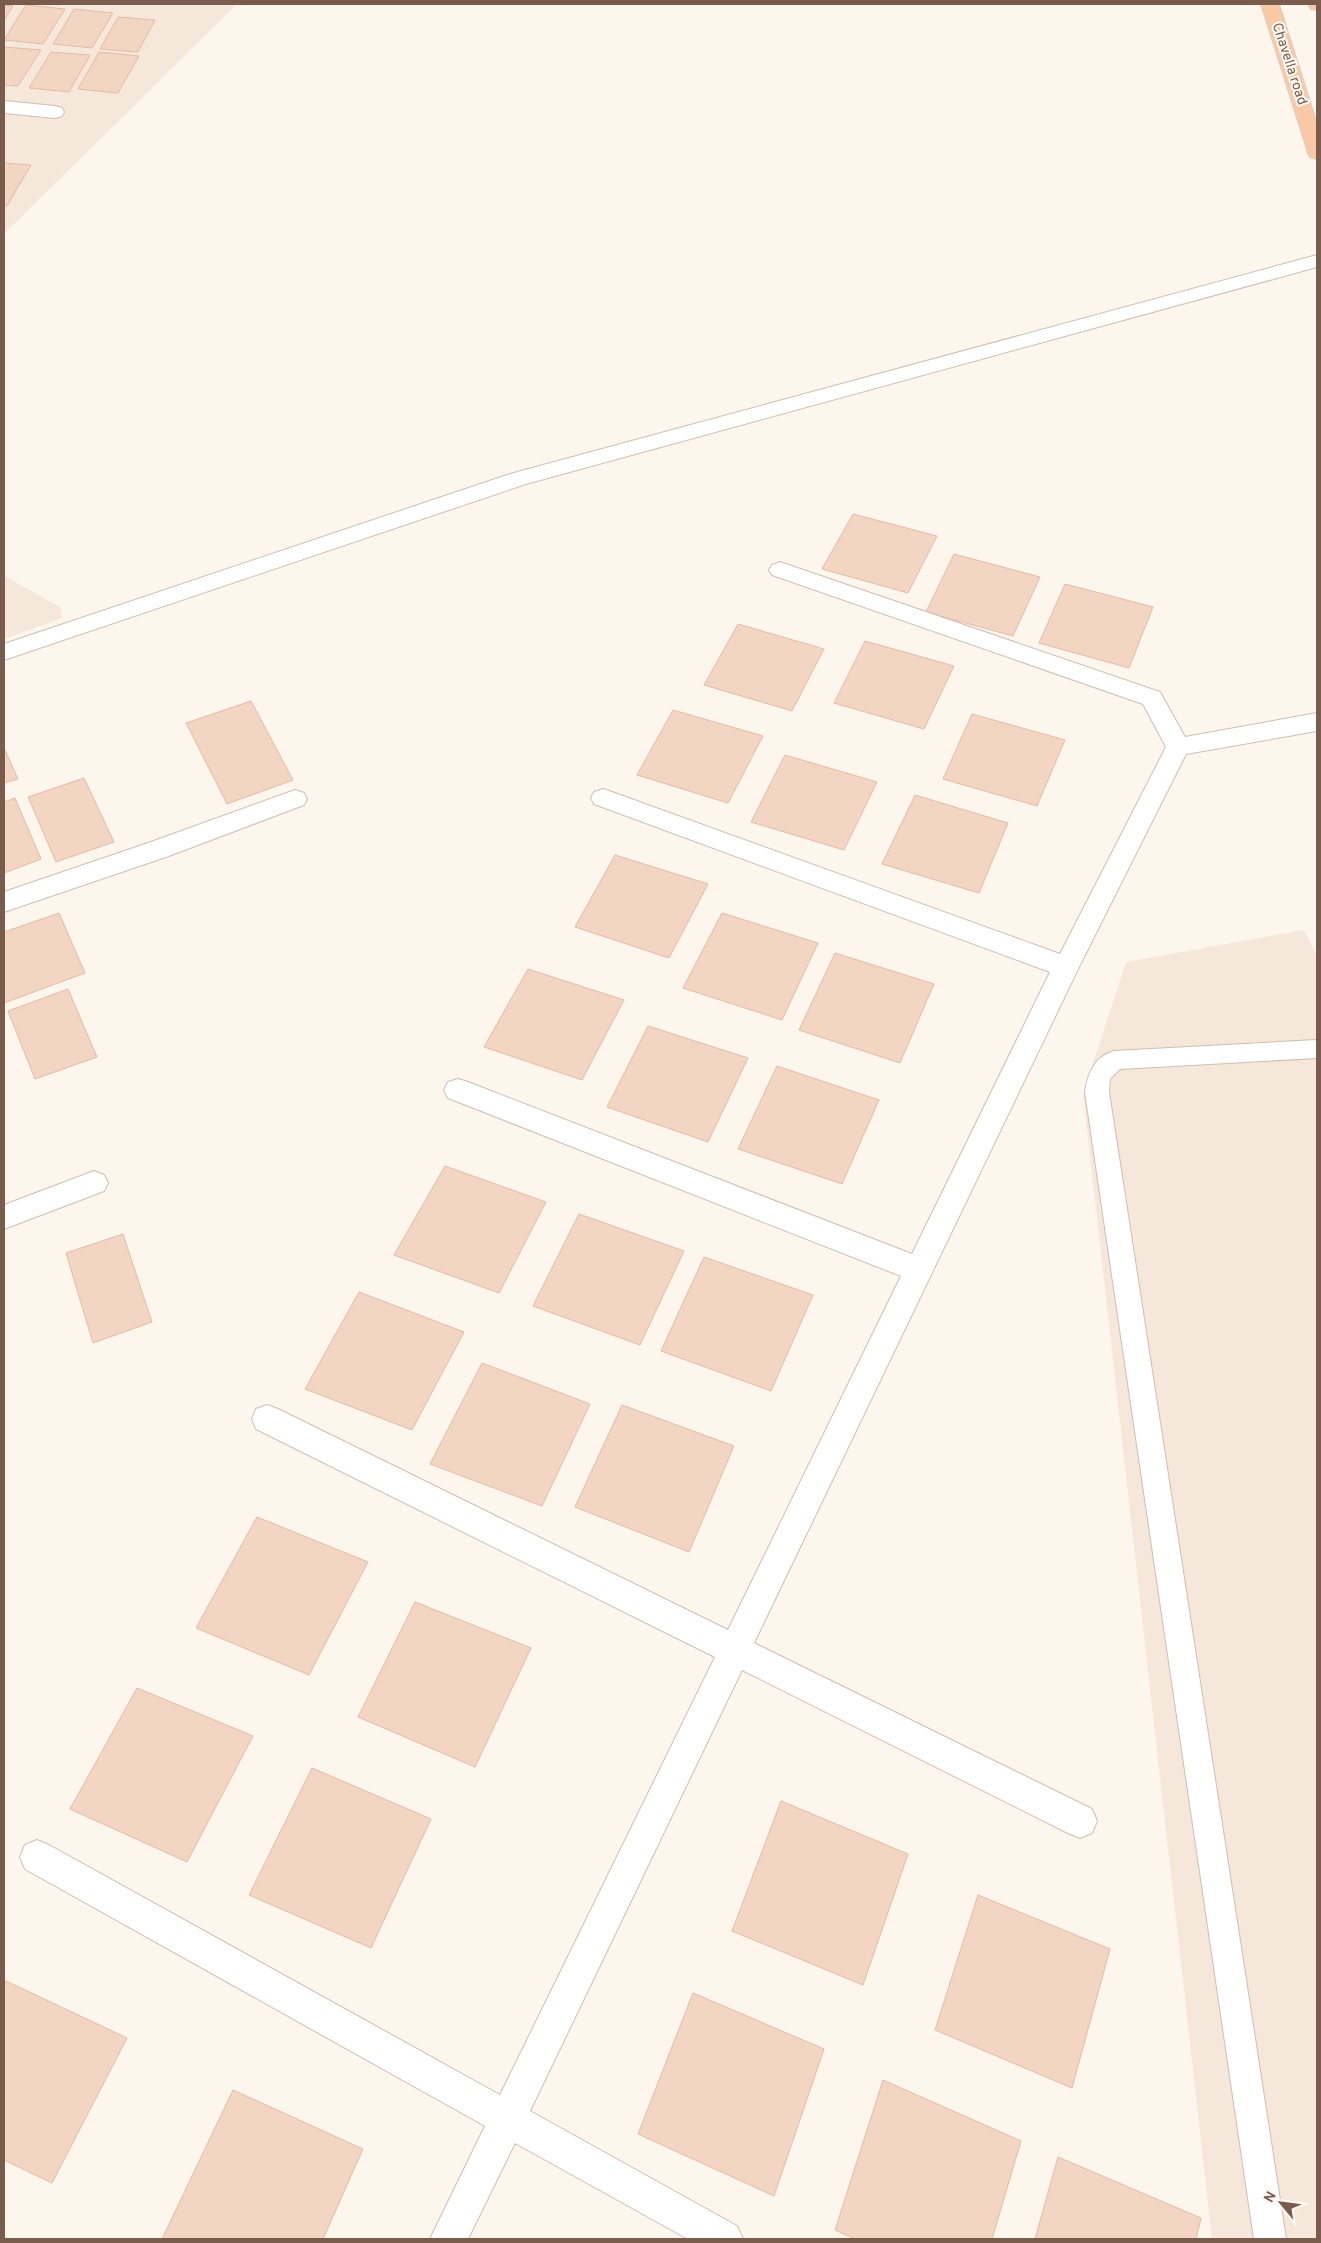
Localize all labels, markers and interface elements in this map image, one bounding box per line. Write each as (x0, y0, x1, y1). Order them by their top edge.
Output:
street label: Chavella road (1268, 21, 1310, 107)
north arrow (1256, 2178, 1306, 2228)
text: N (1261, 2189, 1281, 2206)

